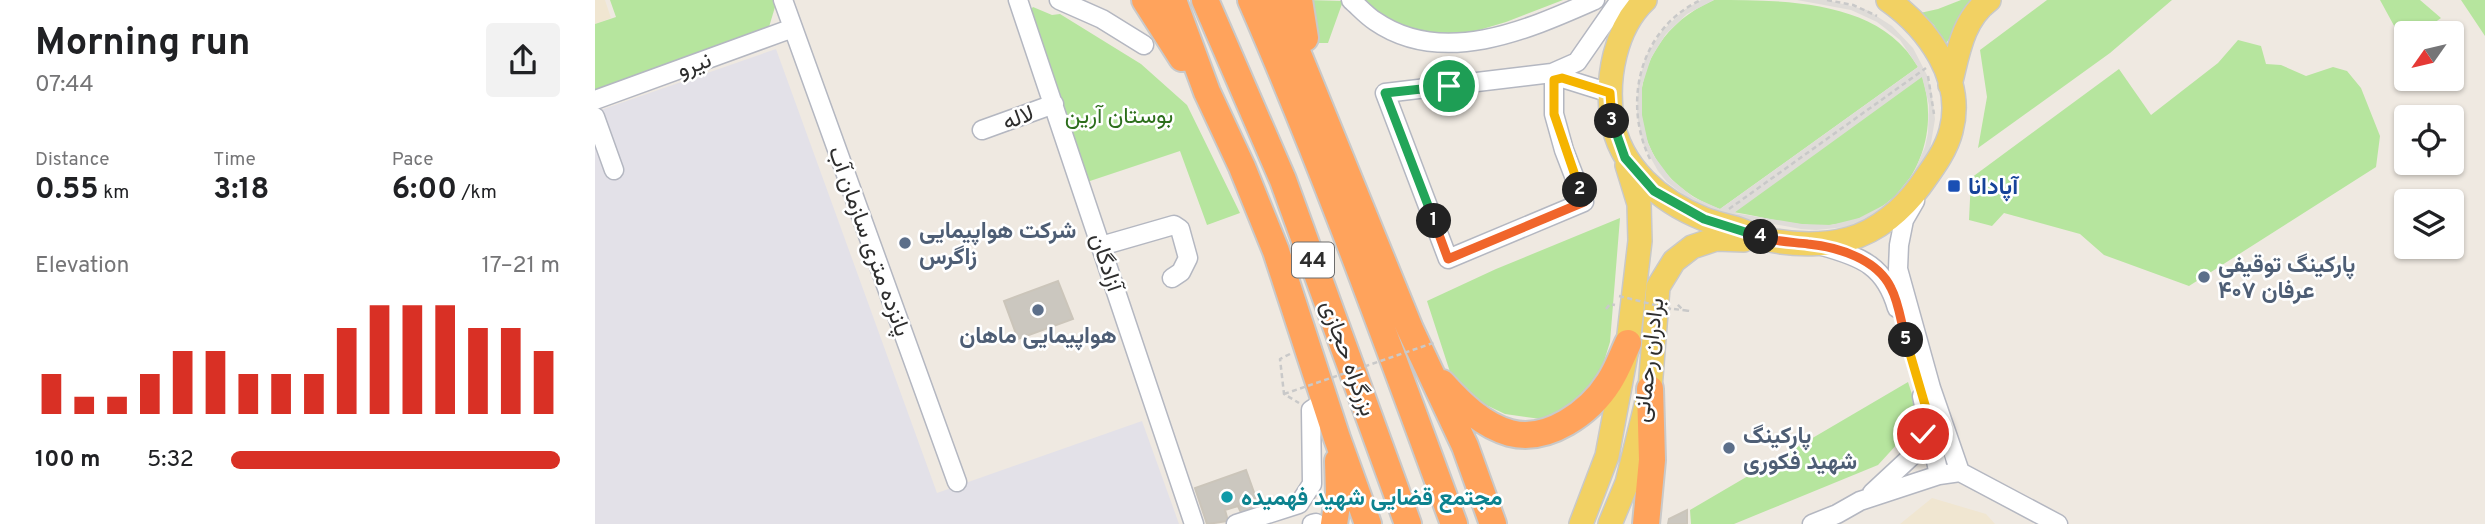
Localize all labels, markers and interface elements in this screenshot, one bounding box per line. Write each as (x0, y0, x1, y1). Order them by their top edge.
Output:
text: Morning run (35, 20, 251, 69)
north arrow (2394, 21, 2464, 91)
map controls (2394, 21, 2464, 259)
button: share (486, 23, 560, 97)
street label: نیرو (674, 47, 716, 86)
pin (1419, 56, 1479, 116)
icon: arrive (1430, 67, 1468, 105)
text: 07:44 (35, 71, 94, 100)
street label: لاله (999, 100, 1039, 138)
park label: بوستان آرین (1065, 103, 1173, 132)
pin: 3 (1595, 104, 1629, 138)
button: locate (2394, 105, 2464, 175)
text: 3 (1606, 108, 1617, 132)
street label: پانزده متری سازمان آب (820, 143, 915, 341)
text: Distance (35, 148, 110, 172)
text: Time (213, 148, 256, 172)
text: Pace (392, 148, 433, 172)
text: 0.55 (35, 172, 99, 209)
text: 3:18 (213, 172, 269, 209)
text: 6:00 (392, 172, 457, 209)
pin: 2 (1563, 172, 1597, 208)
place label: آپادانا (1968, 174, 2020, 203)
text: 2 (1574, 177, 1585, 201)
marker: آپادانا (1946, 178, 1962, 194)
text: km (99, 181, 129, 205)
text: /km (457, 181, 497, 205)
button: layers (2394, 189, 2464, 259)
pin: 1 (1417, 204, 1451, 238)
text: 1 (1430, 208, 1437, 232)
place label: شرکت هواپیمایی زاگرس (919, 218, 1076, 273)
pin: 4 (1743, 219, 1779, 254)
text: 4 (1754, 224, 1767, 248)
street label: آزادگان (1082, 230, 1128, 297)
marker: شرکت هواپیمایی زاگرس (897, 235, 913, 251)
road number: 44 (1292, 243, 1334, 278)
text: Elevation (35, 252, 130, 281)
text: 17–21 m (481, 252, 560, 281)
place label: پارکینگ توقیفی عرفان ۴۰۷ (2218, 252, 2355, 307)
marker: پارکینگ توقیفی عرفان ۴۰۷ (2196, 269, 2212, 285)
street label: برادران رحمانی (1628, 296, 1673, 424)
street label: بزرگراه حجازی (1312, 297, 1381, 421)
marker: هواپیمایی ماهان (1030, 302, 1046, 318)
pin: 5 (1889, 322, 1923, 358)
place label: هواپیمایی ماهان (959, 323, 1117, 352)
text: 5 (1900, 327, 1911, 351)
pin (1893, 404, 1953, 464)
icon: check (1904, 415, 1942, 453)
place label: پارکینگ شهید فکوری (1743, 423, 1857, 478)
marker: پارکینگ شهید فکوری (1721, 440, 1737, 456)
text: 100 m (35, 446, 100, 475)
text: 5:32 (147, 446, 194, 475)
place label: مجتمع قضایی شهید فهمیده (1241, 485, 1502, 514)
marker: مجتمع قضایی شهید فهمیده (1219, 489, 1235, 505)

